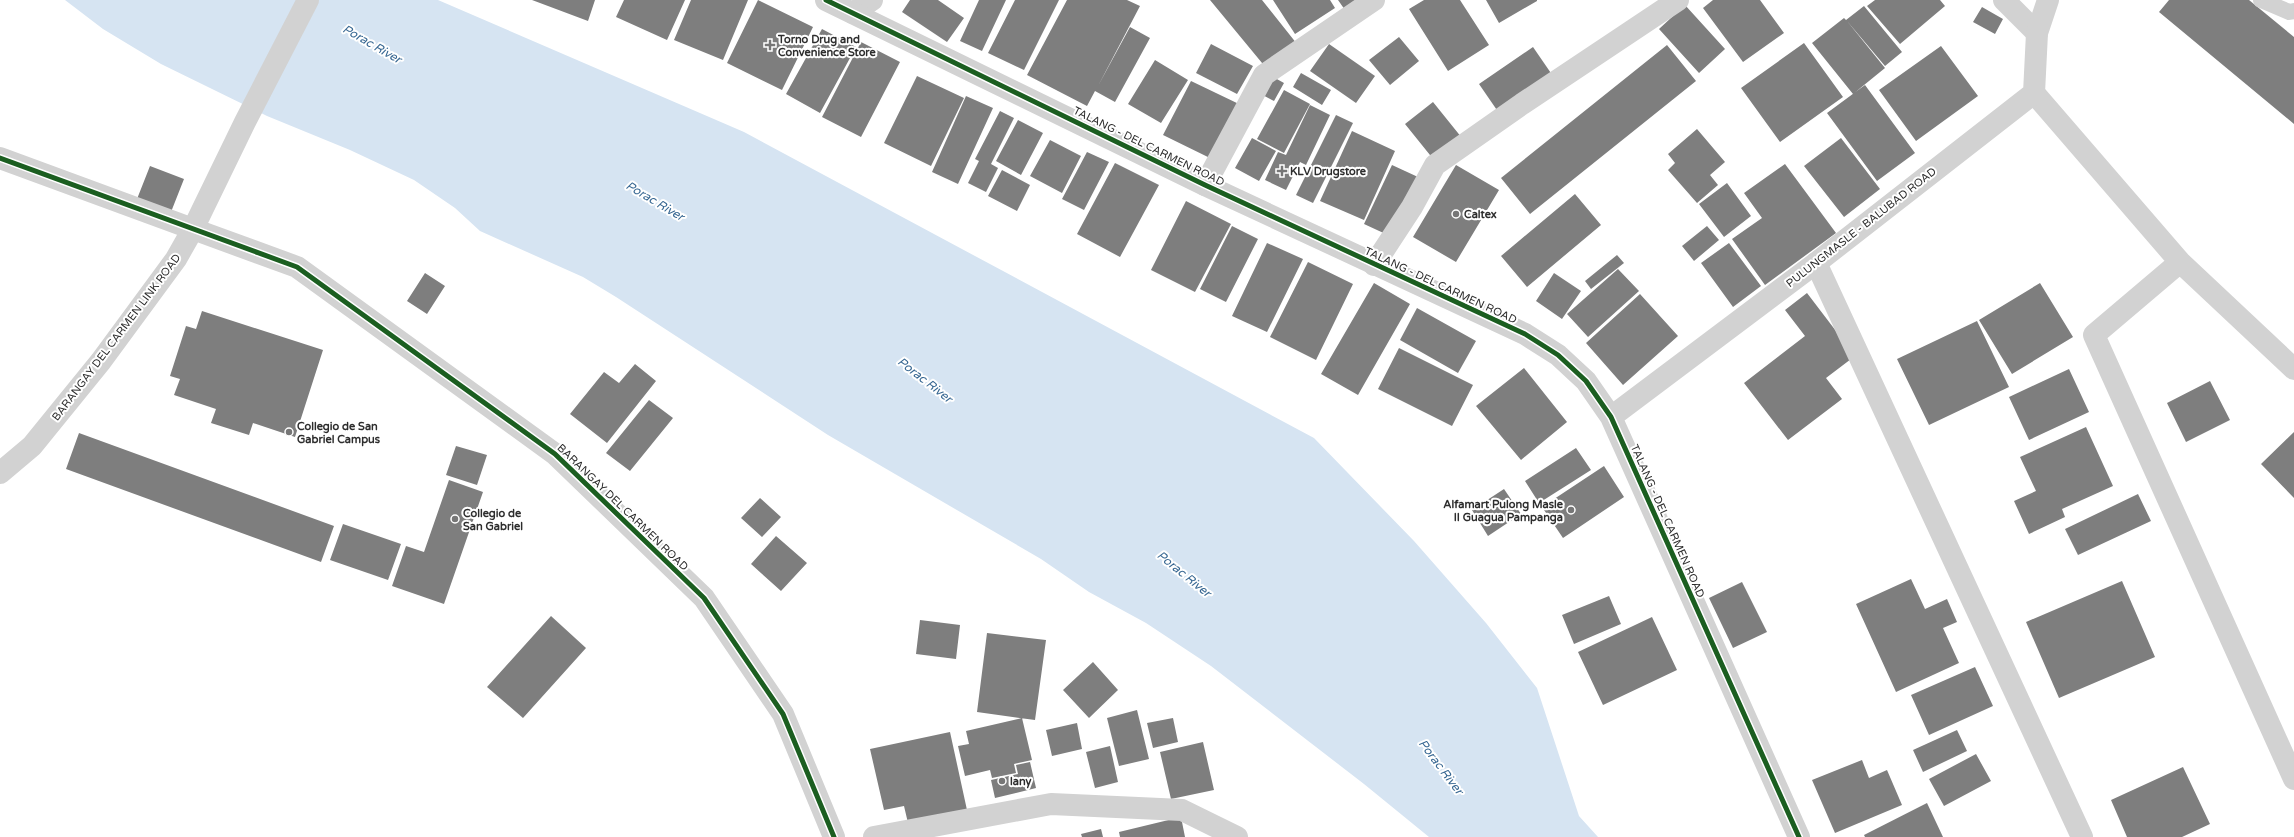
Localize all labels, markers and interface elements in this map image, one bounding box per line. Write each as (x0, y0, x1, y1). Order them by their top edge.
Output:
water label: Porac River (340, 22, 405, 67)
place label: Torno Drug and Convenience Store (777, 33, 876, 59)
marker: Torno Drug and Convenience Store (765, 40, 775, 50)
street label: TALANG - DEL CARMEN ROAD (1071, 104, 1226, 189)
place label: KLV Drugstore (1290, 165, 1367, 179)
street label: PULUNGMASLE - BALUBAD ROAD (1784, 165, 1939, 290)
marker: KLV Drugstore (1277, 166, 1287, 176)
water label: Porac River (623, 178, 688, 225)
place label: Caltex (1464, 208, 1497, 221)
marker: Caltex (1451, 209, 1461, 219)
street label: TALANG - DEL CARMEN ROAD (1363, 244, 1519, 327)
street label: BARANGAY DEL CARMEN LINK ROAD (49, 251, 183, 423)
water label: Porac River (895, 354, 956, 406)
place label: Collegio de San Gabriel Campus (297, 420, 381, 447)
marker: Collegio de San Gabriel Campus (284, 427, 294, 437)
street label: BARANGAY DEL CARMEN ROAD (554, 441, 691, 574)
street label: TALANG - DEL CARMEN ROAD (1628, 443, 1707, 600)
place label: Alfamart Pulong Masle II Guagua Pampanga (1443, 498, 1564, 525)
marker: Alfamart Pulong Masle II Guagua Pampanga (1566, 505, 1576, 515)
place label: Collegio de San Gabriel (463, 507, 523, 533)
marker: Collegio de San Gabriel (450, 514, 460, 524)
water label: Porac River (1154, 548, 1215, 601)
water label: Porac River (1416, 737, 1467, 798)
place label: lany (1010, 775, 1032, 789)
marker: lany (997, 776, 1007, 786)

